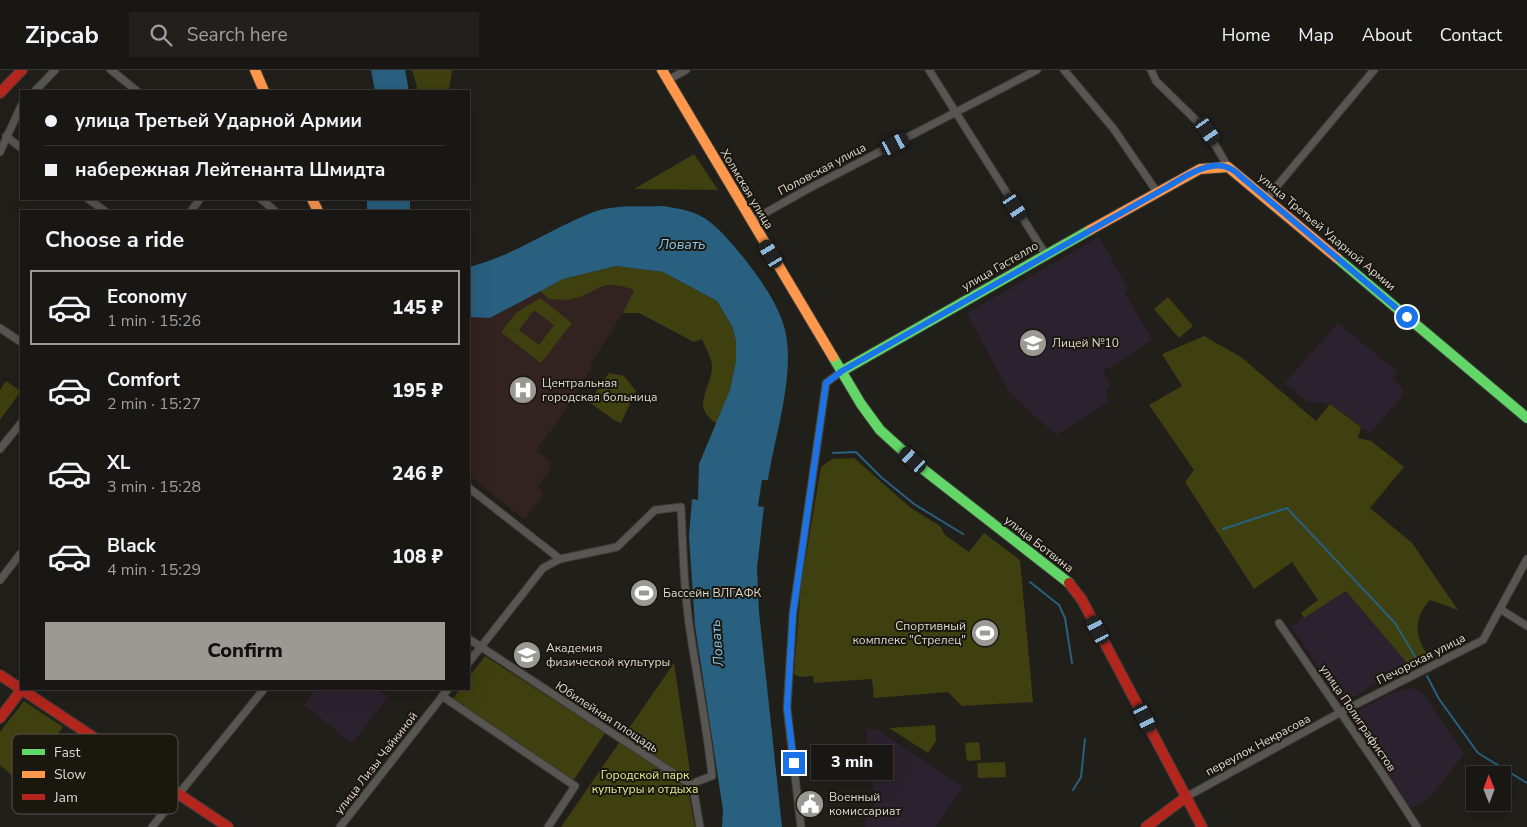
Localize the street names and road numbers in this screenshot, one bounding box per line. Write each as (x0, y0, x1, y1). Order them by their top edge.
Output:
street label: Половская улица (775, 139, 869, 199)
street label: Холмская улица (717, 146, 777, 232)
street label: улица Третьей Ударной Армии (1255, 170, 1399, 294)
street label: улица Гастелло (959, 237, 1041, 294)
street label: улица Ботвина (1001, 512, 1077, 576)
street label: Печорская улица (1374, 630, 1468, 688)
street label: улица Полиграфистов (1316, 661, 1400, 775)
street label: Юбилейная площадь (552, 678, 662, 756)
street label: улица Лизы Чайкиной (331, 708, 421, 818)
street label: переулок Некрасова (1203, 710, 1313, 780)

